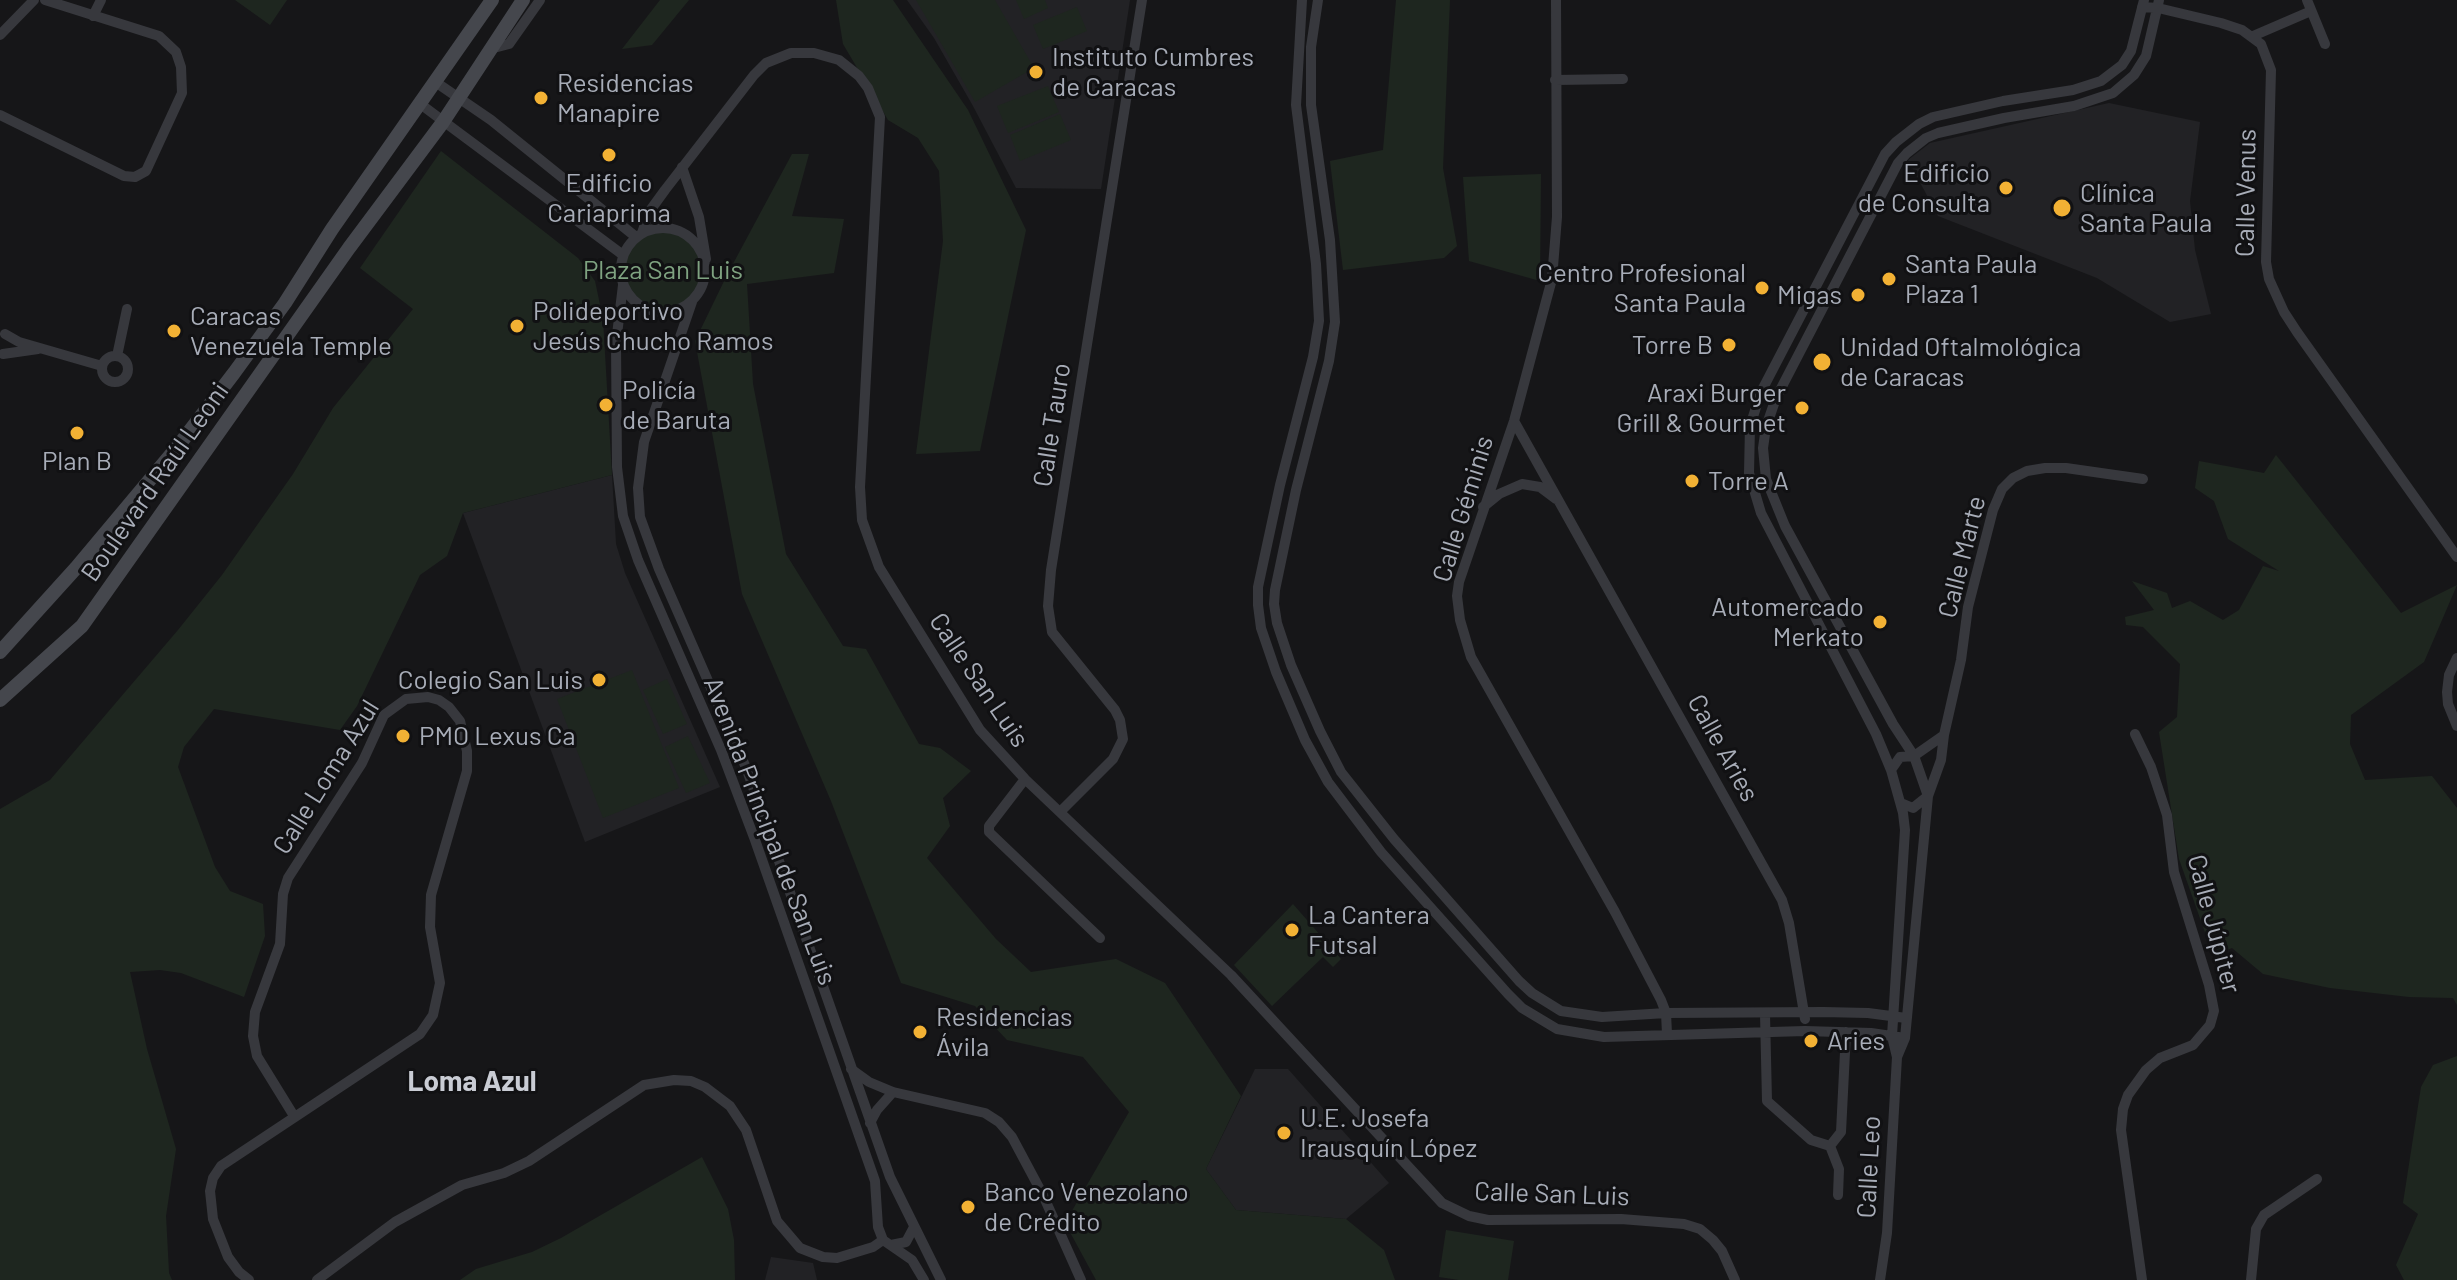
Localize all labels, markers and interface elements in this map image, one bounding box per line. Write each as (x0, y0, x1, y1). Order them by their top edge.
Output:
place label: Instituto Cumbres de Caracas (1052, 41, 1254, 102)
marker: Instituto Cumbres de Caracas (1027, 63, 1045, 81)
place label: Residencias Manapire (557, 67, 693, 128)
marker: Residencias Manapire (532, 89, 550, 107)
street label: Calle Venus (2229, 129, 2263, 257)
marker: Edificio Cariaprima (600, 146, 618, 164)
place label: Edificio de Consulta (1858, 157, 1990, 218)
place label: Edificio Cariaprima (547, 167, 671, 228)
place label: Clínica Santa Paula (2080, 177, 2212, 238)
marker: Edificio de Consulta (1997, 179, 2015, 197)
marker: Clínica Santa Paula (2051, 197, 2073, 219)
place label: Santa Paula Plaza 1 (1905, 248, 2037, 310)
park label: Plaza San Luis (583, 254, 743, 286)
place label: Centro Profesional Santa Paula (1537, 257, 1746, 318)
marker: Santa Paula Plaza 1 (1880, 270, 1898, 288)
marker: Centro Profesional Santa Paula (1753, 279, 1771, 297)
place label: Migas (1777, 279, 1842, 311)
marker: Migas (1849, 286, 1867, 304)
place label: Polideportivo Jesús Chucho Ramos (533, 295, 773, 356)
place label: Caracas Venezuela Temple (190, 300, 392, 362)
marker: Polideportivo Jesús Chucho Ramos (508, 317, 526, 335)
marker: Caracas Venezuela Temple (165, 322, 183, 340)
place label: Torre B (1632, 329, 1713, 361)
place label: Unidad Oftalmológica de Caracas (1840, 331, 2081, 392)
marker: Torre B (1720, 336, 1738, 354)
marker: Unidad Oftalmológica de Caracas (1811, 351, 1833, 373)
street label: Calle Tauro (1027, 361, 1077, 489)
place label: Policía de Baruta (622, 374, 731, 436)
street label: Boulevard Raúl Leoni (75, 376, 235, 588)
place label: Araxi Burger Grill & Gourmet (1617, 377, 1786, 438)
marker: Policía de Baruta (597, 396, 615, 414)
marker: Araxi Burger Grill & Gourmet (1793, 399, 1811, 417)
marker: Plan B (68, 424, 86, 442)
street label: Calle Géminis (1426, 432, 1500, 586)
place label: Plan B (42, 445, 112, 477)
place label: Torre A (1708, 465, 1789, 497)
marker: Torre A (1683, 472, 1701, 490)
street label: Calle Marte (1932, 493, 1992, 621)
place label: Automercado Merkato (1711, 591, 1864, 652)
street label: Calle San Luis (923, 607, 1035, 753)
marker: Automercado Merkato (1871, 613, 1889, 631)
place label: Colegio San Luis (398, 664, 583, 696)
marker: Colegio San Luis (590, 671, 608, 689)
street label: Avenida Principal de San Luis (697, 673, 843, 989)
street label: Calle Aries (1681, 689, 1765, 807)
street label: Calle Loma Azul (266, 694, 386, 860)
place label: PMO Lexus Ca (419, 720, 576, 752)
marker: PMO Lexus Ca (394, 727, 412, 745)
street label: Calle Júpiter (2181, 851, 2247, 997)
place label: La Cantera Futsal (1308, 899, 1430, 960)
marker: La Cantera Futsal (1283, 921, 1301, 939)
place label: Residencias Ávila (936, 1001, 1072, 1062)
marker: Residencias Ávila (911, 1023, 929, 1041)
place label: Aries (1827, 1025, 1885, 1057)
marker: Aries (1802, 1032, 1820, 1050)
district label: Loma Azul (407, 1065, 537, 1099)
place label: U.E. Josefa Irausquín López (1300, 1102, 1477, 1164)
street label: Calle Leo (1851, 1115, 1887, 1219)
marker: U.E. Josefa Irausquín López (1275, 1124, 1293, 1142)
place label: Banco Venezolano de Crédito (984, 1176, 1189, 1238)
street label: Calle San Luis (1474, 1176, 1630, 1212)
marker: Banco Venezolano de Crédito (959, 1198, 977, 1216)

